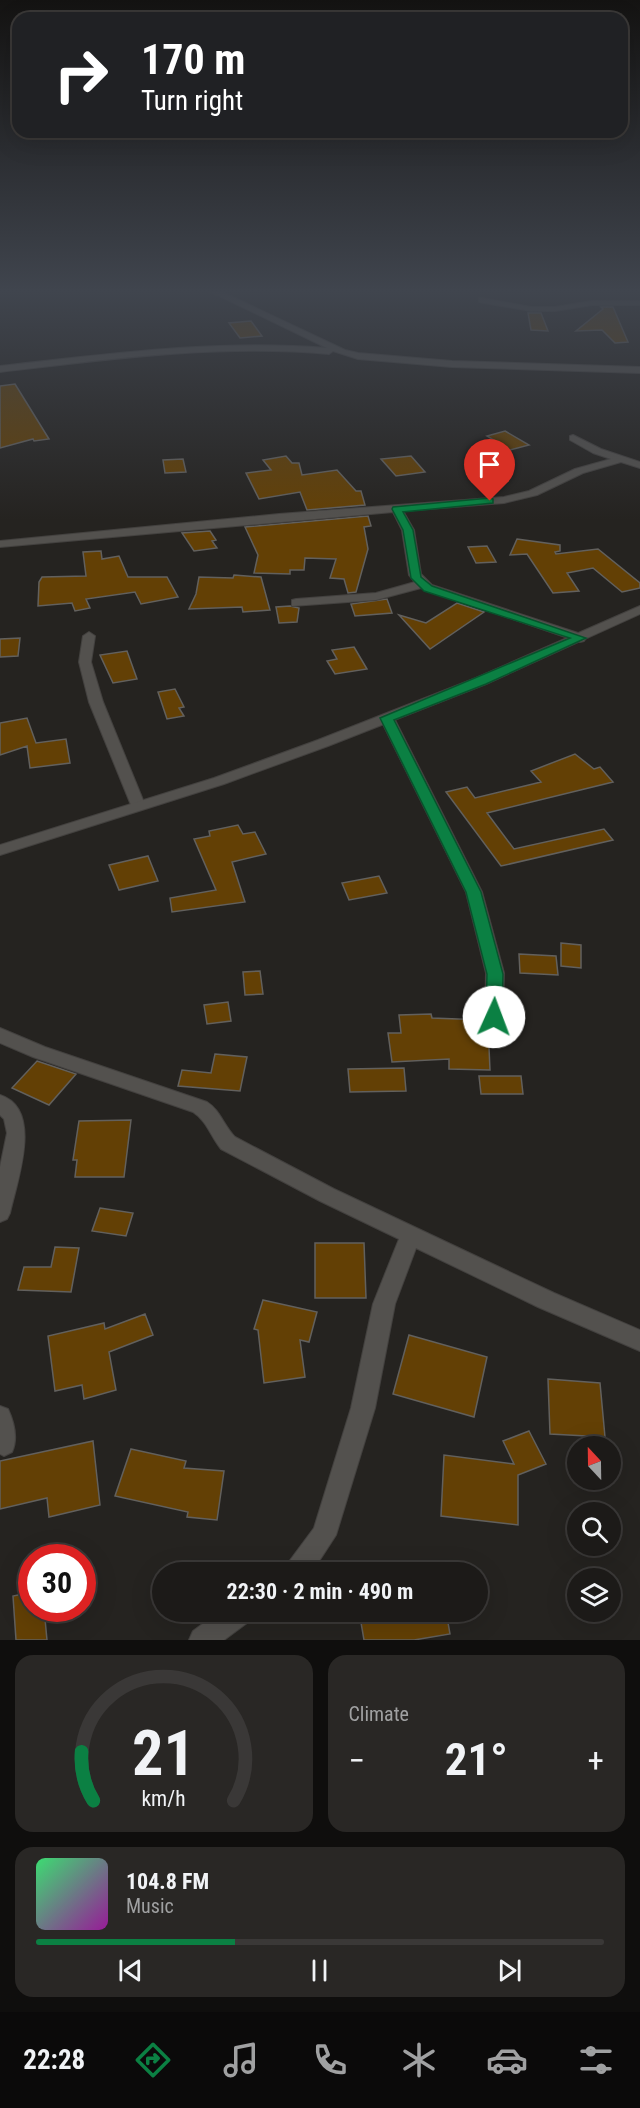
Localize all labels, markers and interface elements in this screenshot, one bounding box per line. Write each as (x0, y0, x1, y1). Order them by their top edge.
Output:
text: 170 m (141, 35, 246, 84)
icon: right (42, 36, 120, 114)
text: Turn right (141, 85, 243, 117)
pin (464, 439, 515, 501)
icon: arrive (473, 448, 506, 481)
position arrow (462, 985, 526, 1049)
north arrow (567, 1436, 621, 1490)
map controls (567, 1436, 621, 1622)
button: search (567, 1502, 621, 1556)
speed limit sign: 30 (18, 1544, 96, 1622)
button: layers (567, 1568, 621, 1622)
text: 22:30 · 2 min · 490 m (227, 1579, 413, 1604)
text: Climate (349, 1702, 409, 1726)
text: 21 (132, 1717, 195, 1790)
text: 21° (445, 1733, 508, 1786)
text: − (349, 1741, 365, 1780)
text: + (588, 1741, 604, 1780)
text: km/h (142, 1786, 186, 1811)
text: 104.8 FM (126, 1869, 209, 1894)
text: Music (126, 1894, 174, 1918)
icon: previous (114, 1954, 147, 1987)
icon: pause (303, 1954, 336, 1987)
icon: next (493, 1954, 526, 1987)
icon: directions (132, 2039, 174, 2081)
icon: music (220, 2039, 262, 2081)
icon: phone (309, 2039, 351, 2081)
icon: climate (398, 2039, 440, 2081)
icon: car (486, 2039, 528, 2081)
icon: filters (575, 2039, 617, 2081)
text: 22:28 (23, 2044, 85, 2076)

